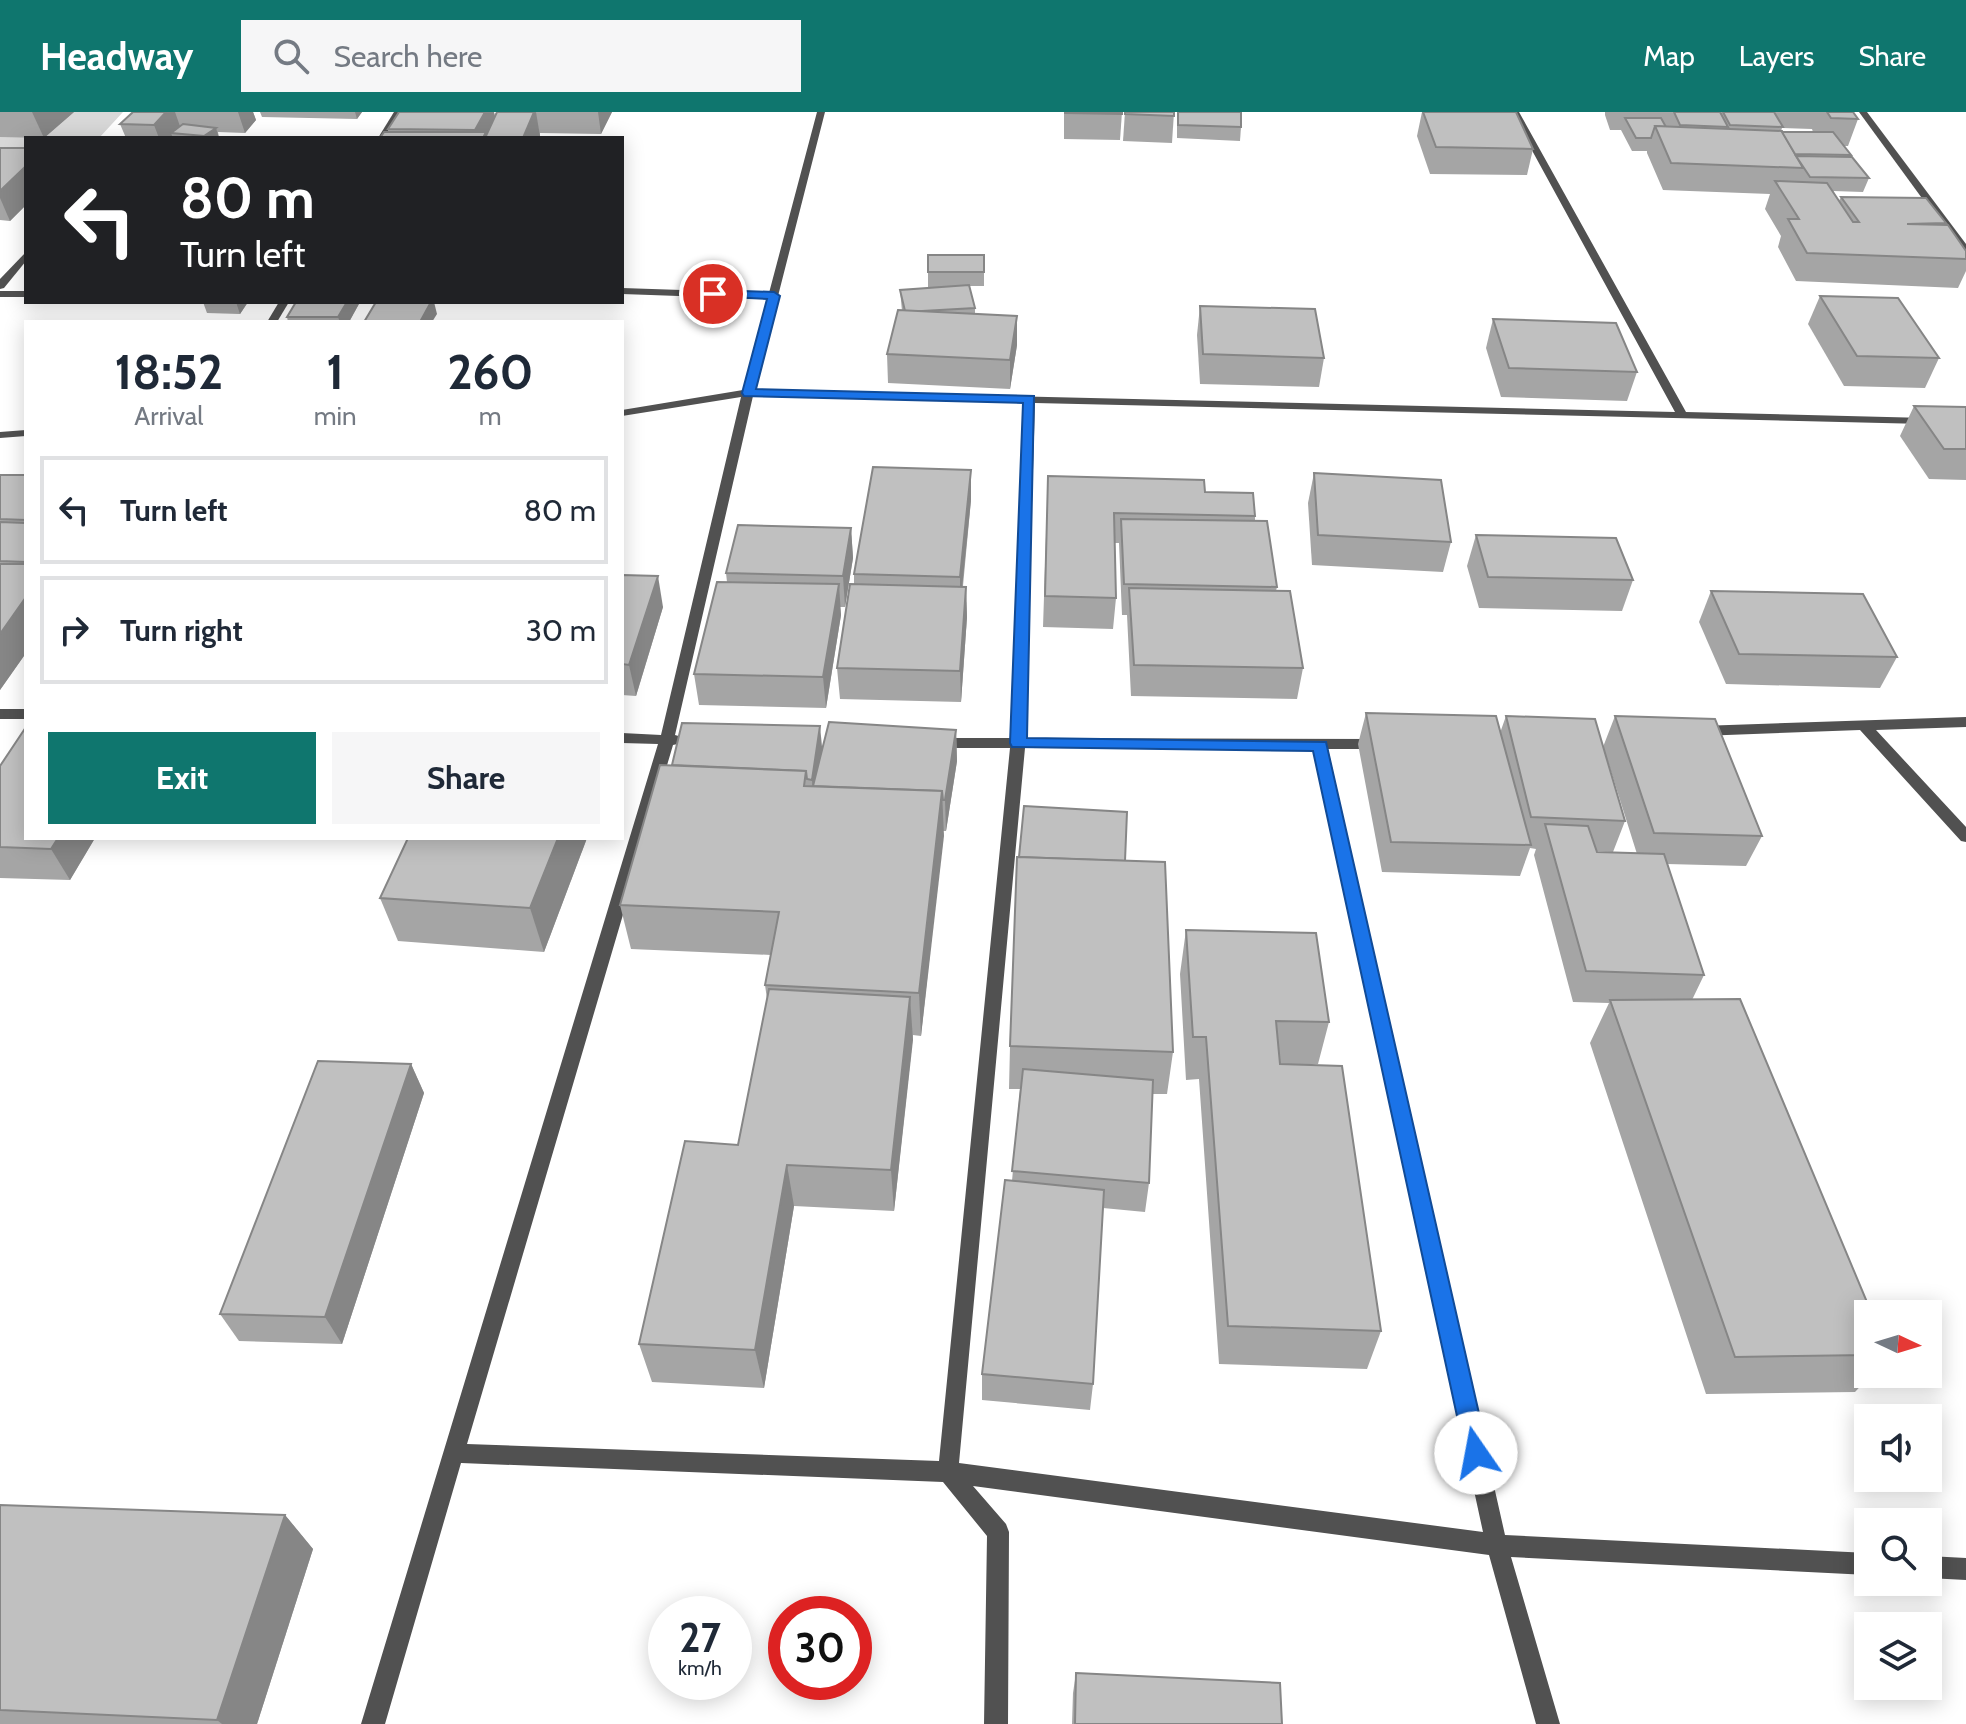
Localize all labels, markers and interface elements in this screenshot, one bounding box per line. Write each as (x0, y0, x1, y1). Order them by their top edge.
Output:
search box (241, 20, 801, 92)
text: Headway (40, 33, 193, 80)
icon: search (269, 34, 313, 78)
text: Search here (333, 38, 482, 75)
text: Map (1643, 39, 1695, 73)
text: Layers (1739, 39, 1814, 73)
text: Share (1858, 39, 1926, 73)
text: 80 m (180, 164, 315, 232)
icon: left (48, 168, 152, 272)
text: Turn left (180, 232, 305, 276)
pin (679, 260, 747, 328)
icon: arrive (691, 272, 735, 316)
text: 18:52 (115, 343, 223, 401)
text: 1 (326, 343, 344, 401)
text: 260 (447, 343, 533, 401)
text: Arrival (134, 400, 203, 432)
text: min (314, 400, 357, 432)
text: m (479, 400, 502, 432)
icon: left (52, 488, 96, 532)
text: Turn left (120, 492, 228, 529)
text: 80 m (524, 492, 596, 529)
icon: right (52, 608, 96, 652)
text: Turn right (120, 612, 243, 649)
text: 30 m (526, 612, 596, 649)
button: Exit (48, 732, 316, 824)
button: Share (332, 732, 600, 824)
north arrow (1854, 1300, 1942, 1388)
map controls (1854, 1300, 1942, 1700)
button: sound (1854, 1404, 1942, 1492)
position arrow (1434, 1411, 1518, 1495)
button: search (1854, 1508, 1942, 1596)
speed limit sign: 30 (768, 1596, 872, 1700)
button: layers (1854, 1612, 1942, 1700)
text: 27 (679, 1613, 721, 1662)
text: km/h (678, 1656, 722, 1680)

